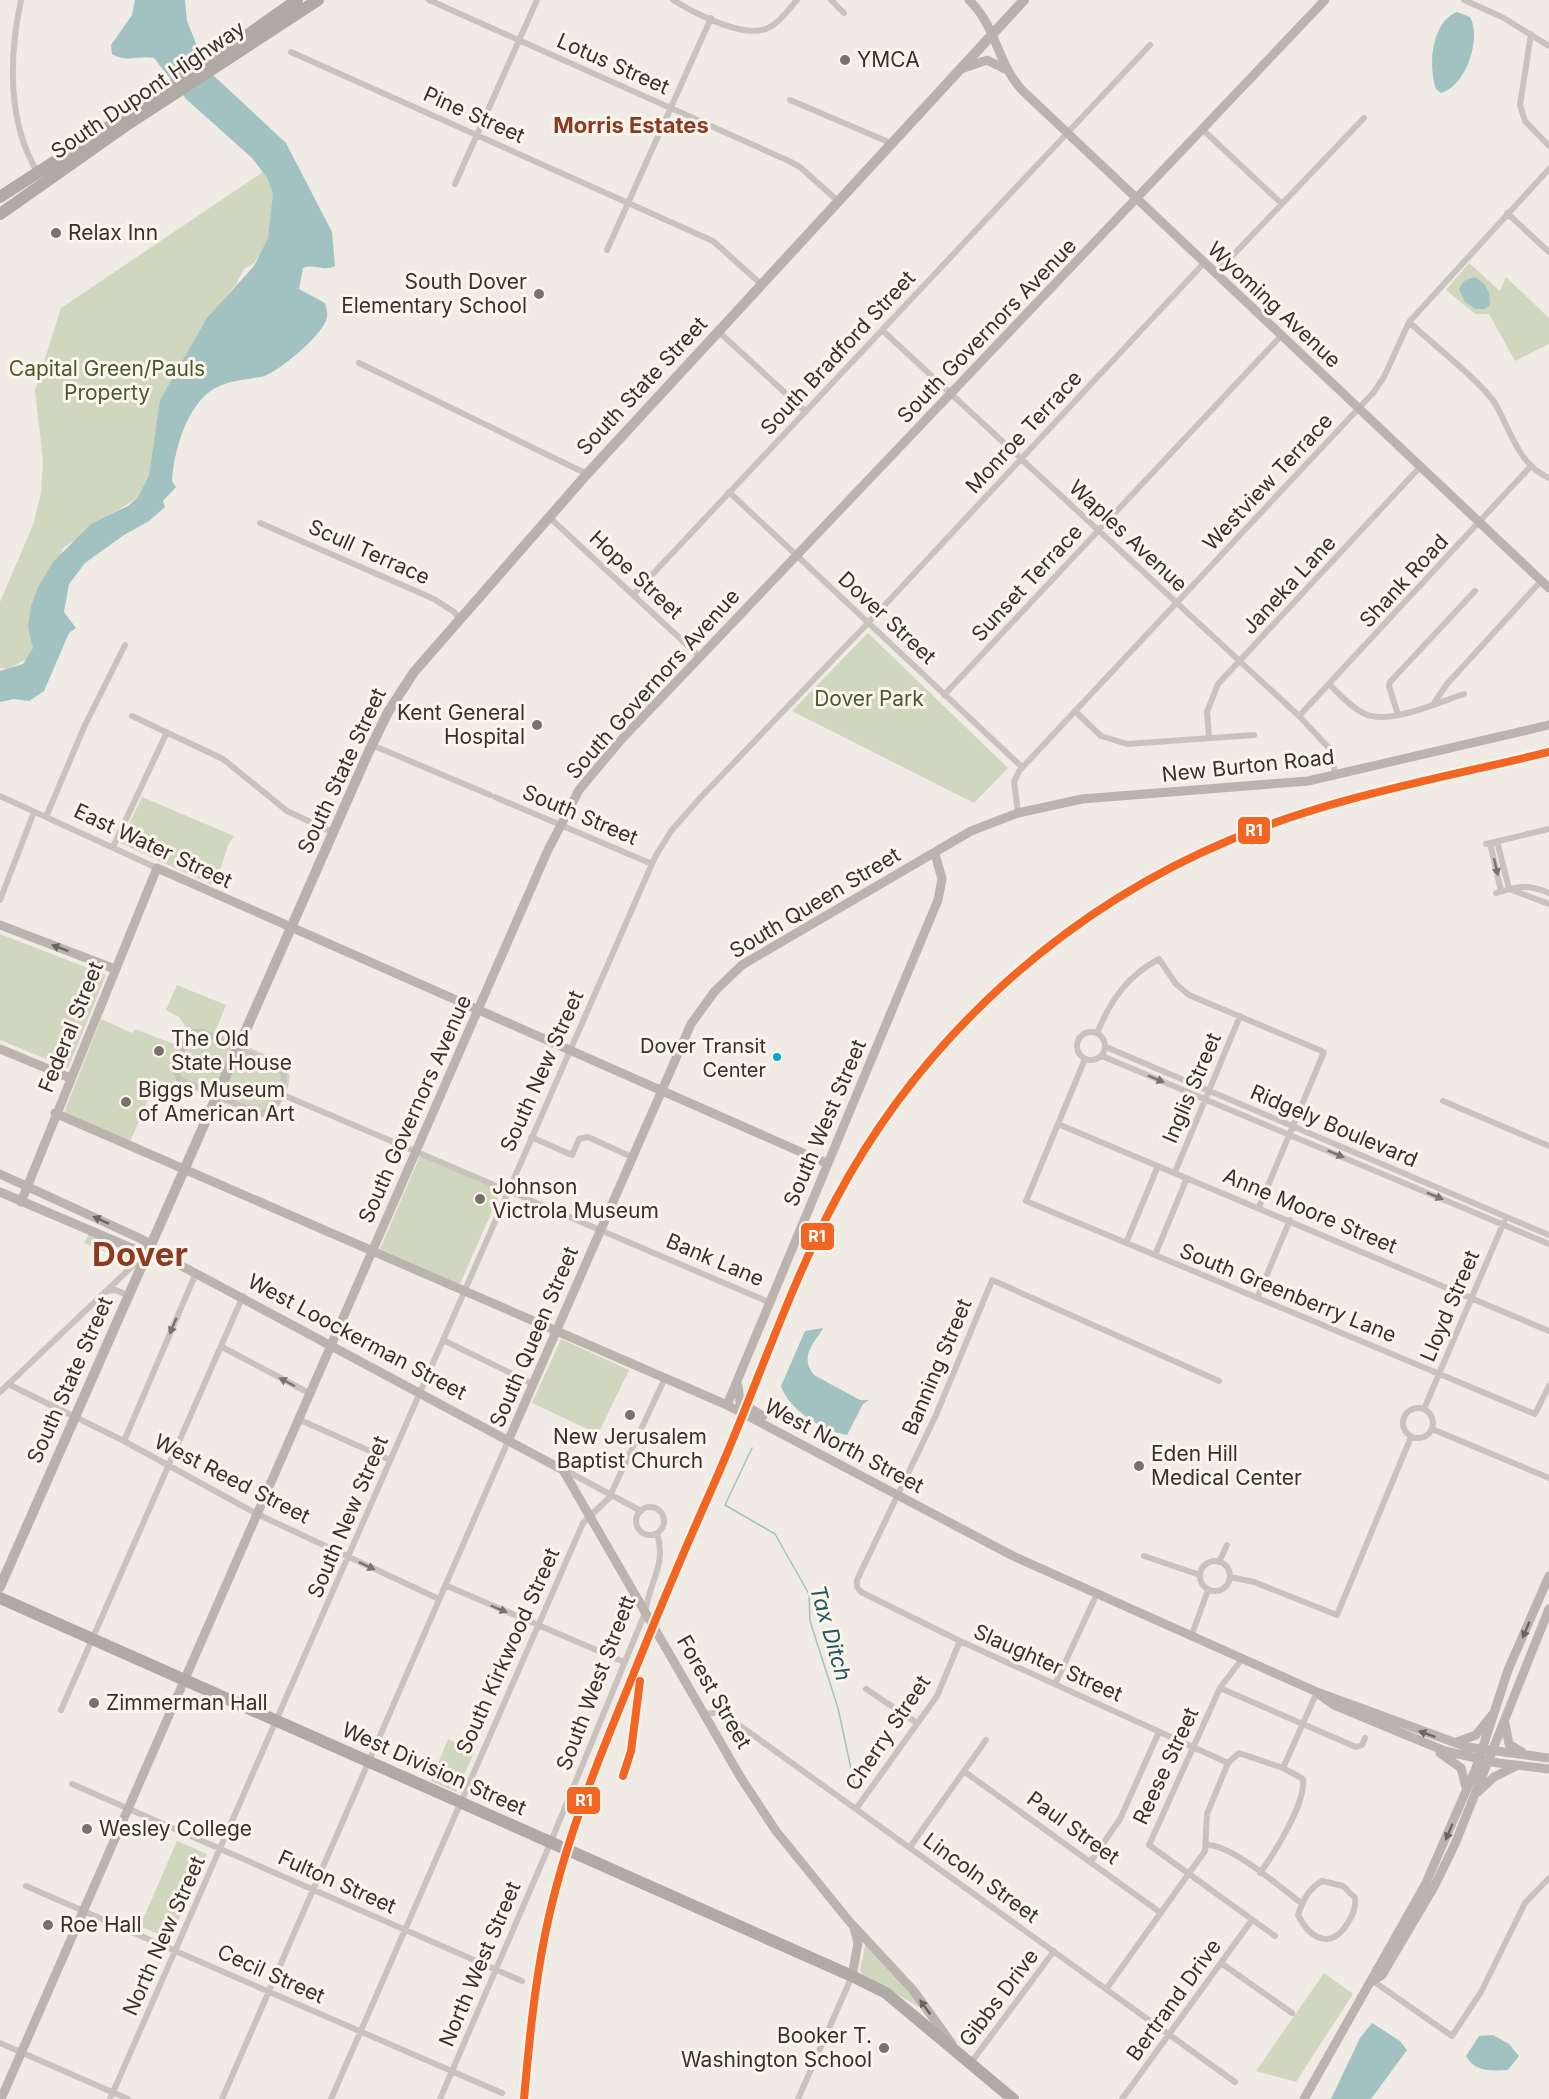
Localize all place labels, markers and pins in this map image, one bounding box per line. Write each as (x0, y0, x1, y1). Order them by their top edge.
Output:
place label: YMCA (857, 47, 920, 72)
marker: YMCA (838, 53, 852, 67)
place label: Relax Inn (68, 220, 158, 245)
marker: Relax Inn (49, 226, 63, 240)
place label: South Dover Elementary School (341, 269, 527, 318)
marker: South Dover Elementary School (532, 287, 546, 301)
place label: Kent General Hospital (397, 700, 525, 749)
marker: Kent General Hospital (530, 718, 544, 732)
place label: The Old State House (171, 1026, 292, 1075)
place label: Dover Transit Center (640, 1034, 766, 1082)
marker: The Old State House (152, 1044, 166, 1058)
marker: Dover Transit Center (771, 1051, 783, 1063)
place label: Biggs Museum of American Art (138, 1077, 295, 1126)
marker: Biggs Museum of American Art (119, 1095, 133, 1109)
place label: Johnson Victrola Museum (492, 1174, 659, 1223)
marker: Johnson Victrola Museum (473, 1192, 487, 1206)
marker: New Jerusalem Baptist Church (623, 1408, 637, 1422)
place label: New Jerusalem Baptist Church (553, 1424, 707, 1473)
place label: Eden Hill Medical Center (1151, 1441, 1302, 1490)
marker: Eden Hill Medical Center (1132, 1459, 1146, 1473)
place label: Zimmerman Hall (106, 1690, 268, 1715)
marker: Zimmerman Hall (87, 1696, 101, 1710)
place label: Wesley College (99, 1816, 252, 1841)
marker: Wesley College (80, 1822, 94, 1836)
place label: Roe Hall (60, 1912, 142, 1937)
marker: Roe Hall (41, 1918, 55, 1932)
place label: Booker T. Washington School (681, 2023, 872, 2072)
marker: Booker T. Washington School (877, 2041, 891, 2055)

